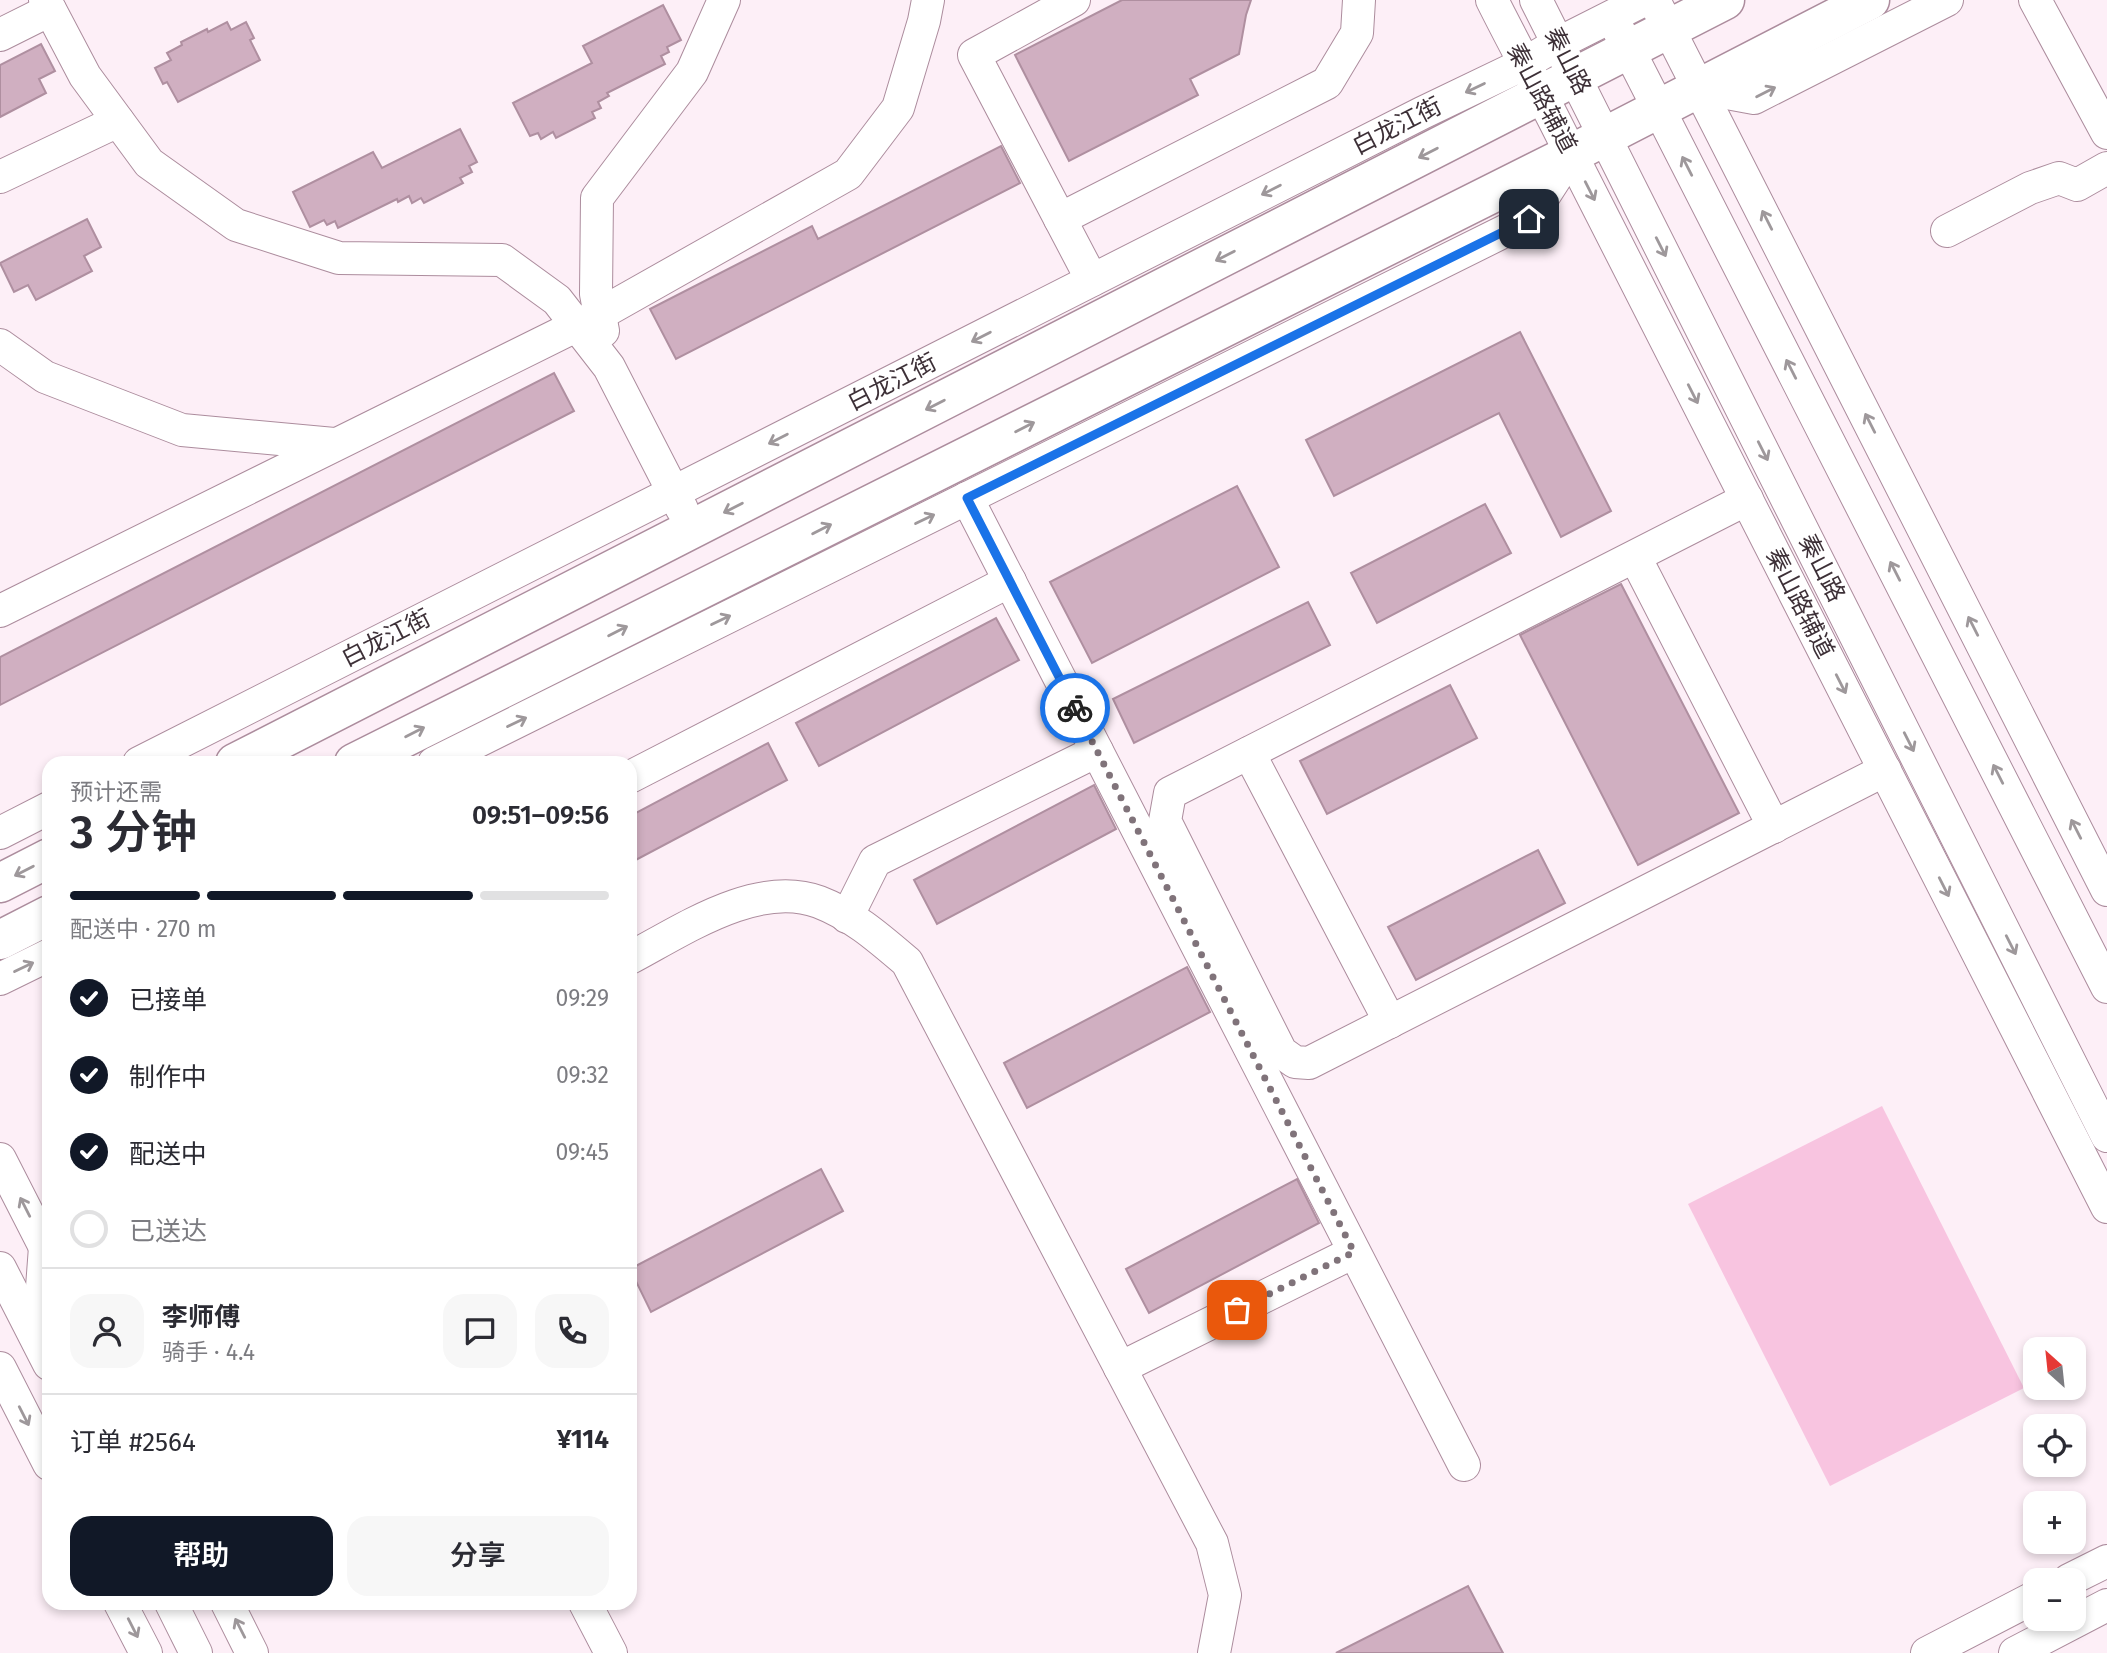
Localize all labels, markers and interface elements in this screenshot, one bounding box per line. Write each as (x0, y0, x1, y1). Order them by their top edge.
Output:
street label: 秦山路 (1539, 23, 1597, 99)
street label: 秦山路辅道 (1501, 38, 1583, 158)
one-way arrow (1465, 82, 1486, 95)
one-way arrow (1755, 85, 1776, 99)
street label: 白龙江街 (1348, 92, 1446, 160)
one-way arrow (1418, 146, 1439, 160)
one-way arrow (1680, 156, 1694, 177)
one-way arrow (1584, 180, 1598, 201)
one-way arrow (1261, 183, 1282, 197)
pin (1499, 189, 1559, 249)
icon: home (1510, 200, 1548, 238)
one-way arrow (1760, 210, 1774, 231)
one-way arrow (1655, 236, 1669, 257)
one-way arrow (1215, 250, 1236, 264)
one-way arrow (971, 330, 992, 344)
street label: 白龙江街 (843, 348, 941, 416)
one-way arrow (1784, 359, 1797, 380)
one-way arrow (1687, 383, 1701, 404)
one-way arrow (926, 398, 946, 412)
one-way arrow (1863, 413, 1877, 434)
one-way arrow (1014, 420, 1035, 434)
one-way arrow (768, 433, 789, 447)
one-way arrow (1757, 440, 1771, 461)
one-way arrow (723, 502, 744, 516)
one-way arrow (914, 512, 935, 526)
one-way arrow (811, 522, 832, 535)
street label: 秦山路 (1793, 530, 1851, 606)
street label: 秦山路辅道 (1760, 543, 1840, 663)
one-way arrow (1887, 561, 1901, 582)
street label: 白龙江街 (337, 604, 435, 672)
one-way arrow (710, 613, 731, 627)
one-way arrow (1966, 616, 1980, 637)
one-way arrow (607, 623, 628, 637)
courier (1040, 673, 1110, 743)
one-way arrow (1835, 673, 1848, 694)
icon: bike (1056, 689, 1094, 727)
one-way arrow (506, 714, 527, 728)
one-way arrow (404, 725, 425, 739)
one-way arrow (1903, 731, 1917, 752)
one-way arrow (1991, 764, 2005, 785)
text: 预计还需 (70, 778, 162, 806)
text: 09:51–09:56 (472, 800, 609, 831)
text: 3 分钟 (70, 805, 197, 860)
one-way arrow (2069, 819, 2083, 840)
one-way arrow (15, 864, 35, 878)
one-way arrow (1938, 876, 1952, 897)
text: 配送中 · 270 m (70, 915, 216, 943)
one-way arrow (2005, 934, 2019, 955)
one-way arrow (14, 960, 34, 974)
icon: check (70, 979, 108, 1017)
text: 09:29 (556, 984, 609, 1012)
text: 已接单 (129, 985, 207, 1016)
icon: check (70, 1056, 108, 1094)
text: 09:32 (556, 1061, 609, 1089)
text: 制作中 (129, 1062, 207, 1093)
icon: check (70, 1133, 108, 1171)
text: 09:45 (555, 1138, 609, 1166)
text: 配送中 (129, 1139, 207, 1170)
one-way arrow (17, 1197, 31, 1218)
text: 已送达 (129, 1216, 207, 1247)
pin (1207, 1280, 1267, 1340)
icon: bag (1218, 1291, 1256, 1329)
button: person (70, 1294, 144, 1368)
button: chat (443, 1294, 517, 1368)
button: phone (535, 1294, 609, 1368)
text: 李师傅 (162, 1302, 240, 1333)
north arrow (2023, 1337, 2086, 1400)
map controls (2023, 1337, 2086, 1631)
text: 骑手 · 4.4 (162, 1338, 255, 1366)
one-way arrow (18, 1405, 32, 1426)
button: locate (2023, 1414, 2086, 1477)
text: ¥114 (557, 1424, 609, 1455)
text: 订单 #2564 (70, 1427, 196, 1458)
button: + (2023, 1491, 2086, 1554)
button: 帮助 (70, 1516, 333, 1596)
button: 分享 (347, 1516, 609, 1596)
button: − (2023, 1568, 2086, 1631)
one-way arrow (127, 1617, 140, 1638)
one-way arrow (232, 1618, 246, 1639)

